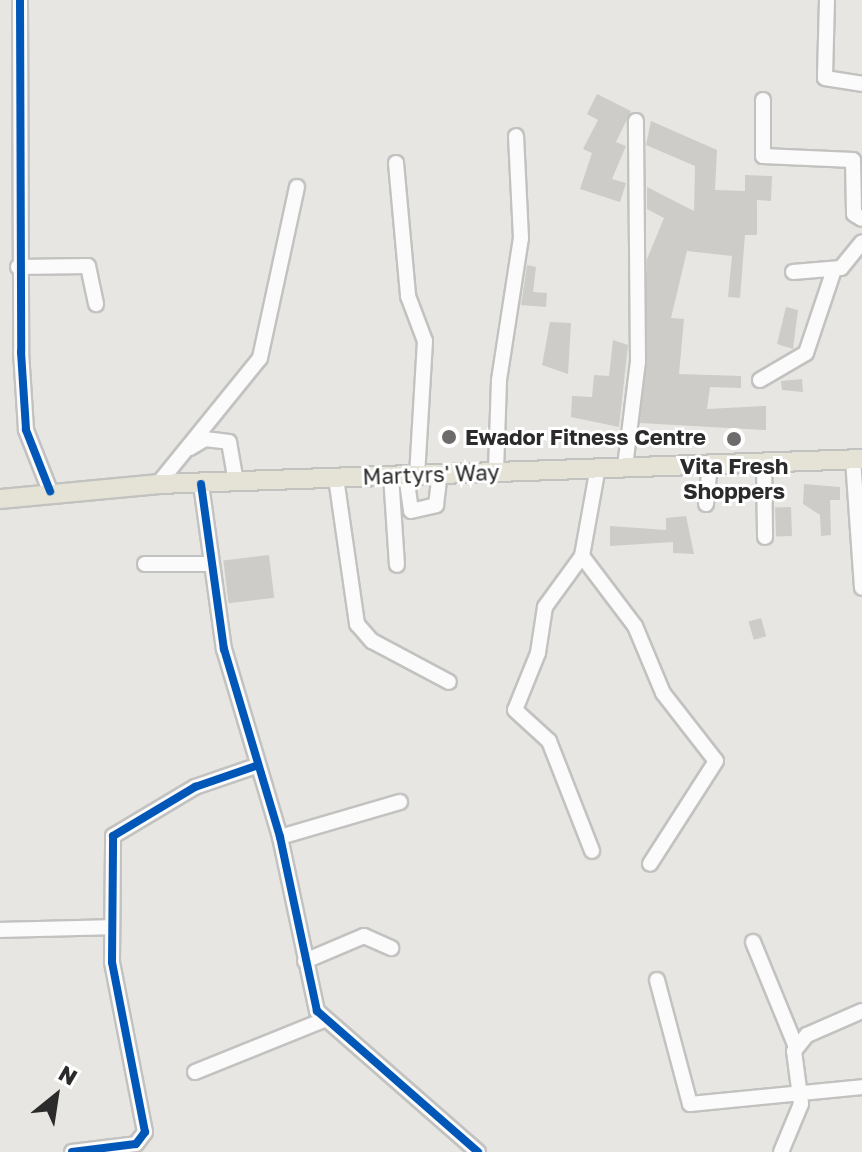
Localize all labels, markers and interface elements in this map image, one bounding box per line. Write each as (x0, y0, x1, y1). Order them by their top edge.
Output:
place label: Ewador Fitness Centre (465, 424, 706, 450)
marker: Ewador Fitness Centre (440, 428, 458, 446)
marker: Vita Fresh Shoppers (725, 430, 743, 448)
place label: Vita Fresh Shoppers (680, 452, 788, 504)
street label: Martyrs' Way (362, 458, 500, 490)
north arrow (16, 1056, 96, 1136)
text: N (54, 1059, 82, 1091)

